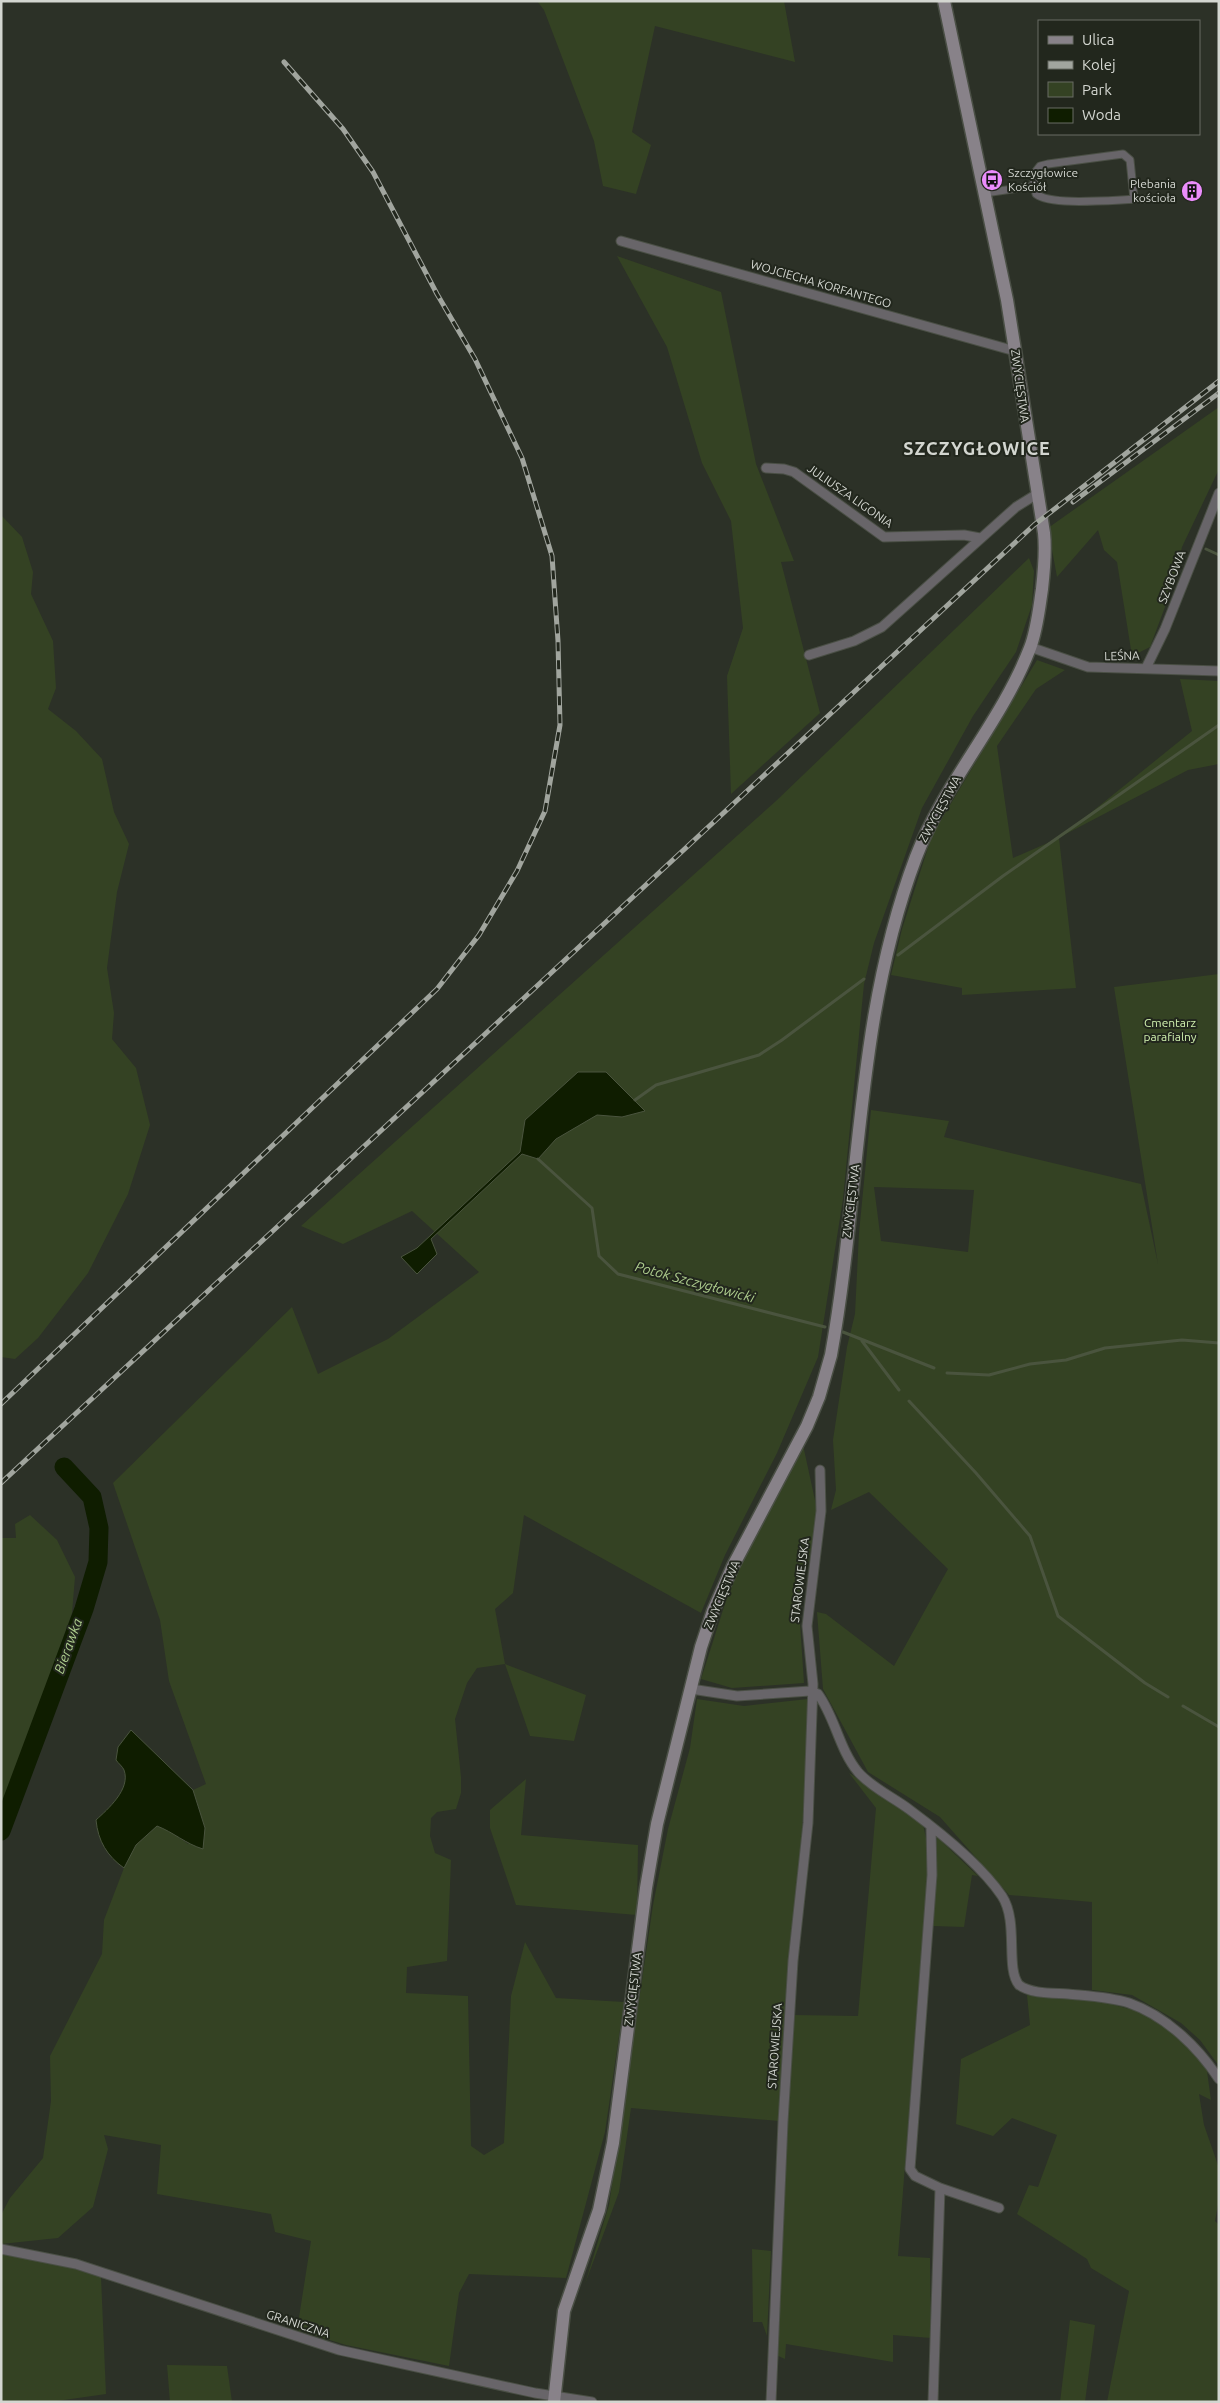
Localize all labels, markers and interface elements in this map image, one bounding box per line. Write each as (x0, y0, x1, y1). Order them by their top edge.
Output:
legend (1038, 20, 1200, 135)
text: Ulica (1082, 31, 1114, 48)
text: Kolej (1082, 56, 1116, 73)
text: Park (1082, 81, 1112, 98)
text: Woda (1082, 106, 1121, 123)
place label: Szczygłowice Kościół (1008, 166, 1078, 193)
bus stop icon: Szczygłowice Kościół (980, 168, 1004, 192)
place label: Plebania kościoła (1130, 177, 1176, 204)
building icon: Plebania kościoła (1180, 179, 1204, 203)
street label: WOJCIECHA KORFANTEGO (749, 257, 893, 310)
street label: ZWYCIĘSTWA (1009, 348, 1032, 424)
district label: SZCZYGŁOWICE (903, 438, 1051, 458)
street label: JULIUSZA LIGONIA (805, 461, 896, 530)
street label: SZYBOWA (1155, 548, 1188, 605)
street label: LEŚNA (1104, 649, 1140, 662)
street label: ZWYCIĘSTWA (916, 773, 963, 844)
park label: Cmentarz parafialny (1143, 1016, 1197, 1043)
street label: ZWYCIĘSTWA (840, 1163, 861, 1238)
water label: Potok Szczygłowicki (633, 1258, 757, 1306)
street label: STAROWIEJSKA (788, 1536, 811, 1623)
street label: ZWYCIĘSTWA (701, 1558, 742, 1631)
water label: Bierawka (51, 1616, 85, 1676)
street label: ZWYCIĘSTWA (622, 1951, 643, 2026)
street label: STAROWIEJSKA (765, 2003, 784, 2089)
street label: GRANICZNA (265, 2307, 332, 2340)

